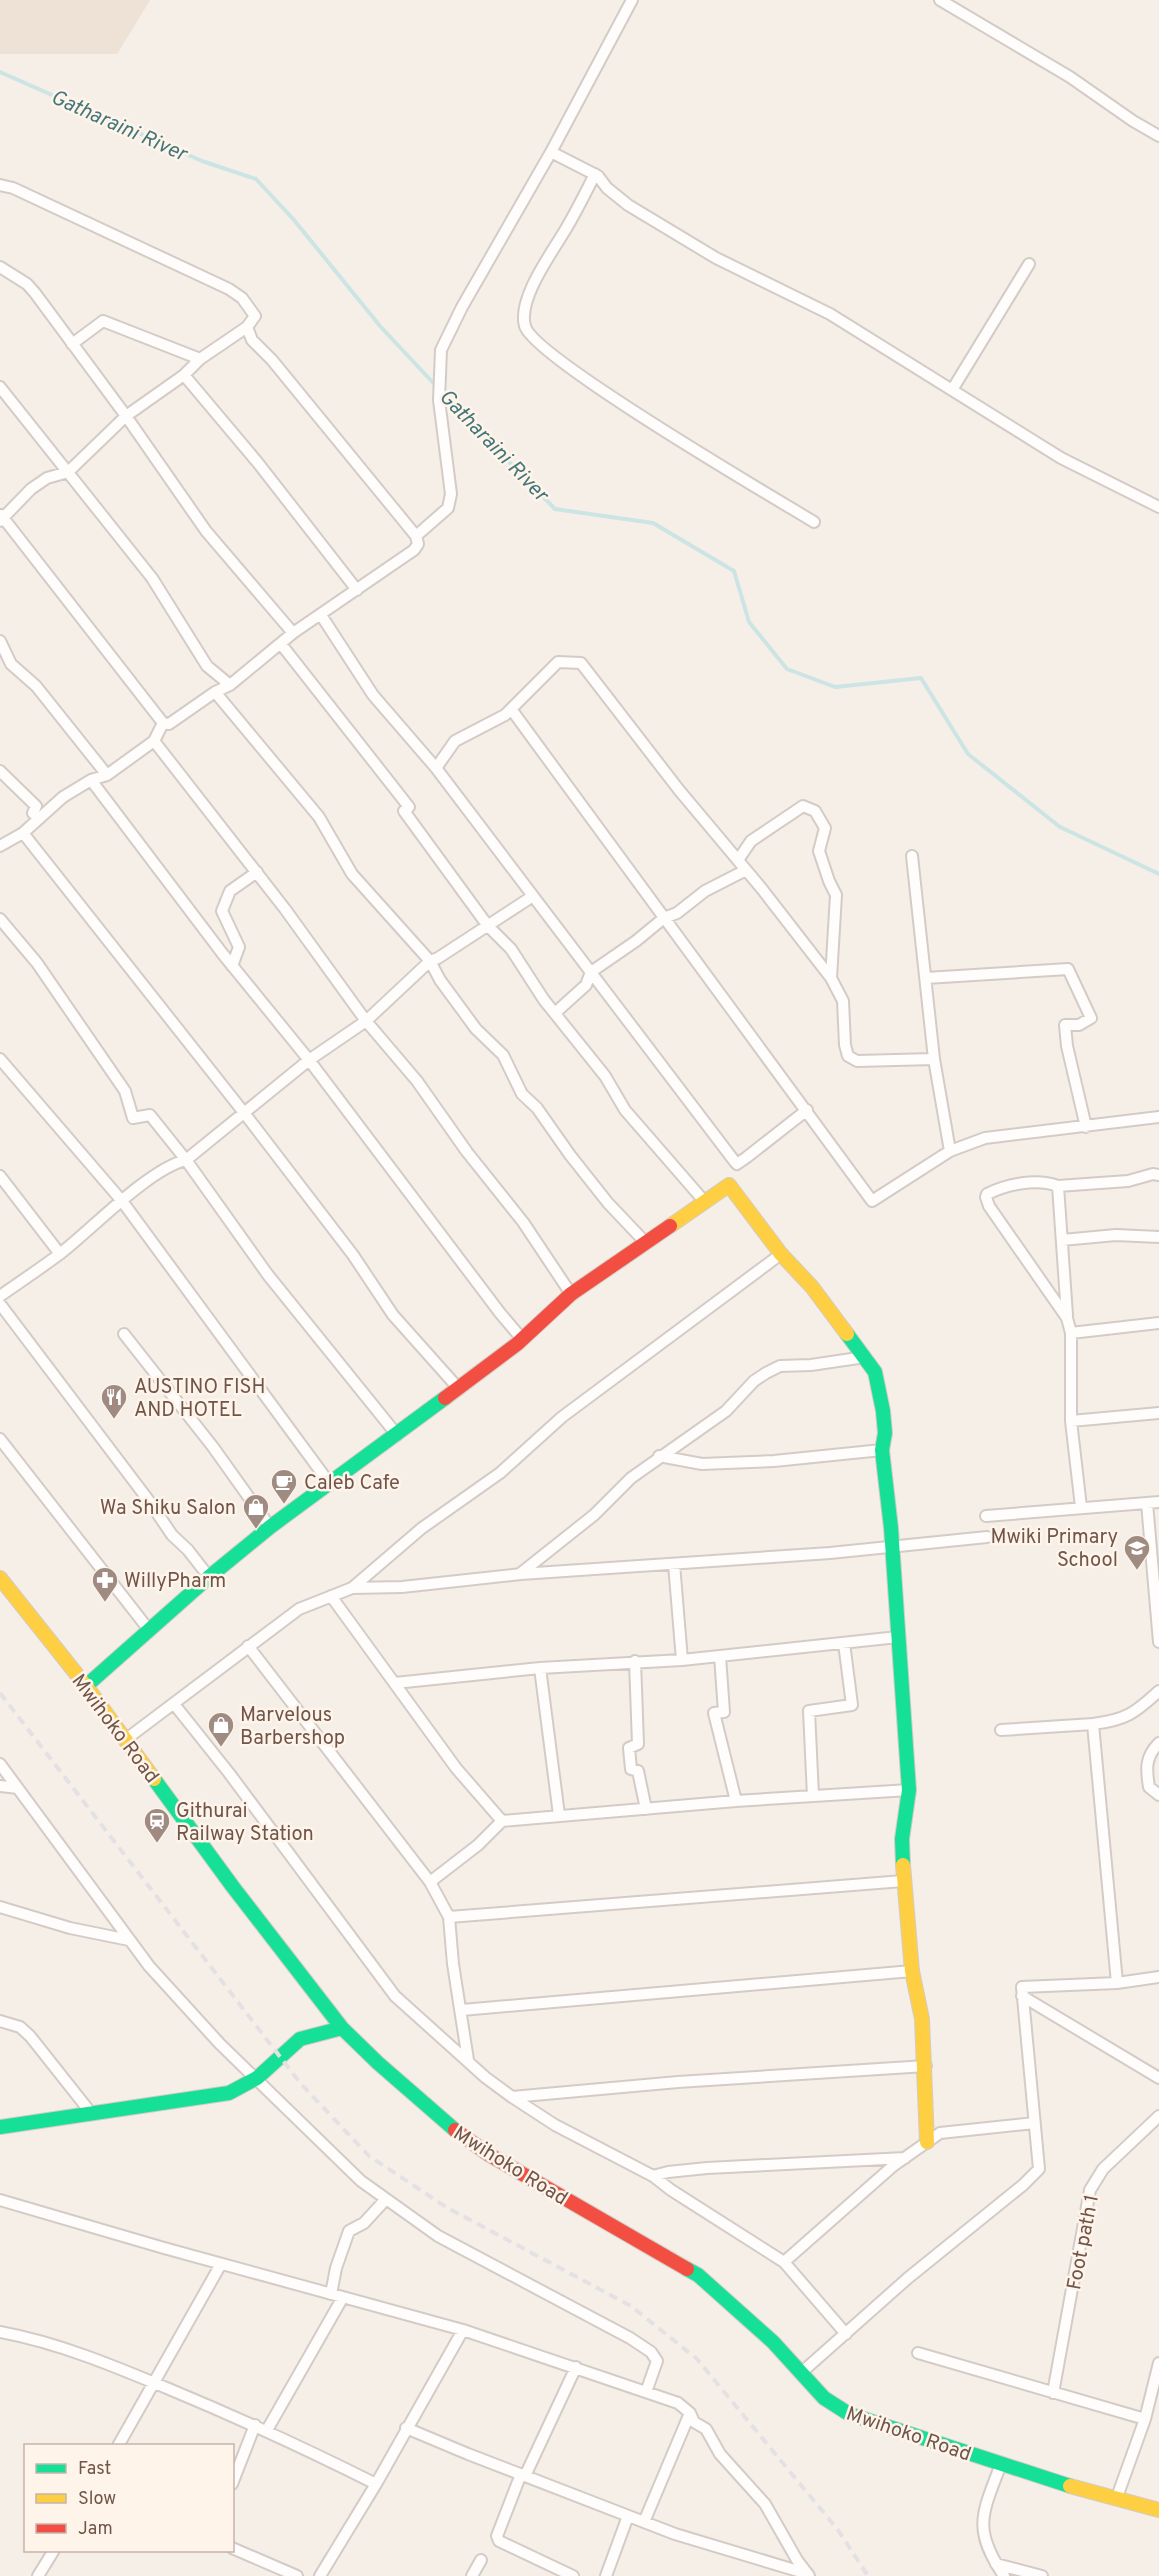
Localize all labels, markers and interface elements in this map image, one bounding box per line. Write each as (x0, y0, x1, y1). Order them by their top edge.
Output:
water label: Gatharaini River (46, 84, 192, 169)
water label: Gatharaini River (432, 384, 555, 509)
place label: AUSTINO FISH AND HOTEL (134, 1375, 266, 1424)
restaurant icon: AUSTINO FISH AND HOTEL (99, 1382, 129, 1420)
cafe icon: Caleb Cafe (269, 1467, 299, 1505)
place label: Caleb Cafe (304, 1471, 400, 1497)
shop icon: Wa Shiku Salon (241, 1492, 271, 1530)
place label: Wa Shiku Salon (100, 1496, 236, 1522)
place label: Mwiki Primary School (990, 1525, 1118, 1574)
school or university icon: Mwiki Primary School (1122, 1533, 1152, 1571)
pharmacy icon: WillyPharm (90, 1565, 120, 1603)
place label: WillyPharm (124, 1569, 226, 1595)
street label: Mwihoko Road (65, 1669, 164, 1789)
place label: Marvelous Barbershop (240, 1703, 345, 1752)
shop icon: Marvelous Barbershop (206, 1710, 236, 1748)
place label: Githurai Railway Station (176, 1799, 314, 1848)
station icon: Githurai Railway Station (142, 1806, 172, 1844)
street label: Mwihoko Road (448, 2121, 572, 2212)
street label: Foot path 1 (1062, 2192, 1106, 2292)
street label: Mwihoko Road (842, 2401, 974, 2468)
legend (24, 2444, 234, 2552)
text: Fast (78, 2458, 111, 2481)
text: Slow (78, 2488, 116, 2511)
text: Jam (78, 2518, 113, 2541)

